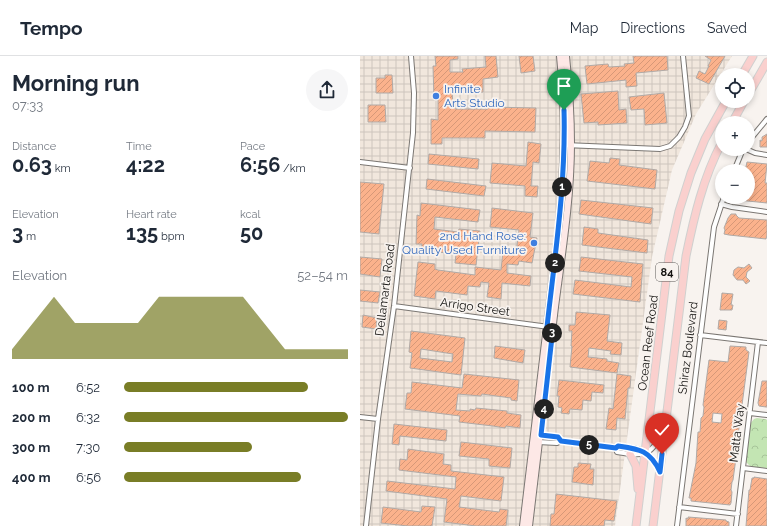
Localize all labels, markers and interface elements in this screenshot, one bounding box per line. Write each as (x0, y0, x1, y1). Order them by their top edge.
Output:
text: Tempo (20, 17, 83, 39)
text: Map (570, 20, 598, 36)
text: Directions (620, 20, 685, 36)
text: Saved (707, 20, 747, 36)
map controls (715, 68, 755, 204)
button: locate (715, 68, 755, 108)
button: share (306, 69, 348, 111)
pin (547, 69, 581, 110)
text: Morning run (12, 70, 140, 96)
icon: arrive (553, 75, 575, 97)
place label: Infinite Arts Studio (444, 82, 505, 110)
marker: Infinite Arts Studio (431, 91, 441, 101)
text: 07:33 (12, 98, 43, 113)
button: + (715, 116, 755, 156)
text: Distance (12, 140, 56, 153)
text: Time (126, 140, 152, 153)
text: Pace (240, 140, 265, 153)
text: 0.63 (12, 153, 52, 177)
text: 4:22 (126, 153, 165, 177)
text: 6:56 (240, 153, 280, 177)
text: km (52, 162, 71, 175)
text: /km (280, 162, 306, 175)
button: − (715, 164, 755, 204)
pin: 1 (552, 177, 572, 197)
text: 1 (559, 180, 565, 193)
text: Elevation (12, 208, 59, 221)
text: Heart rate (126, 208, 177, 221)
text: kcal (240, 208, 261, 221)
text: 3 (12, 221, 23, 245)
text: 135 (126, 221, 158, 245)
text: 50 (240, 221, 263, 245)
place label: 2nd Hand Rose: Quality Used Furniture (402, 229, 526, 257)
text: m (23, 230, 36, 243)
text: bpm (158, 230, 185, 243)
marker: 2nd Hand Rose: Quality Used Furniture (529, 238, 539, 248)
street label: Dellamarta Road (372, 243, 398, 337)
pin: 2 (545, 253, 565, 273)
text: 2 (552, 256, 558, 269)
road number: 84 (656, 263, 678, 281)
text: Elevation (12, 268, 67, 283)
text: 52–54 m (297, 268, 348, 283)
street label: Ocean Reef Road (635, 294, 661, 392)
street label: Arrigo Street (439, 295, 511, 319)
street label: Shiraz Boulevard (675, 301, 701, 395)
pin: 3 (542, 323, 562, 343)
text: 3 (549, 326, 555, 339)
text: 100 m (12, 380, 50, 395)
text: 6:52 (76, 380, 100, 395)
pin: 4 (534, 399, 554, 419)
text: 4 (541, 402, 547, 415)
street label: Matta Way (726, 402, 748, 463)
text: 200 m (12, 410, 51, 425)
text: 6:32 (76, 410, 100, 425)
pin (645, 413, 679, 454)
icon: check (651, 419, 673, 441)
pin: 5 (579, 435, 599, 455)
text: 5 (586, 438, 592, 451)
text: 300 m (12, 440, 50, 455)
text: 7:30 (76, 440, 100, 455)
text: 400 m (12, 470, 51, 485)
text: 6:56 (76, 470, 101, 485)

